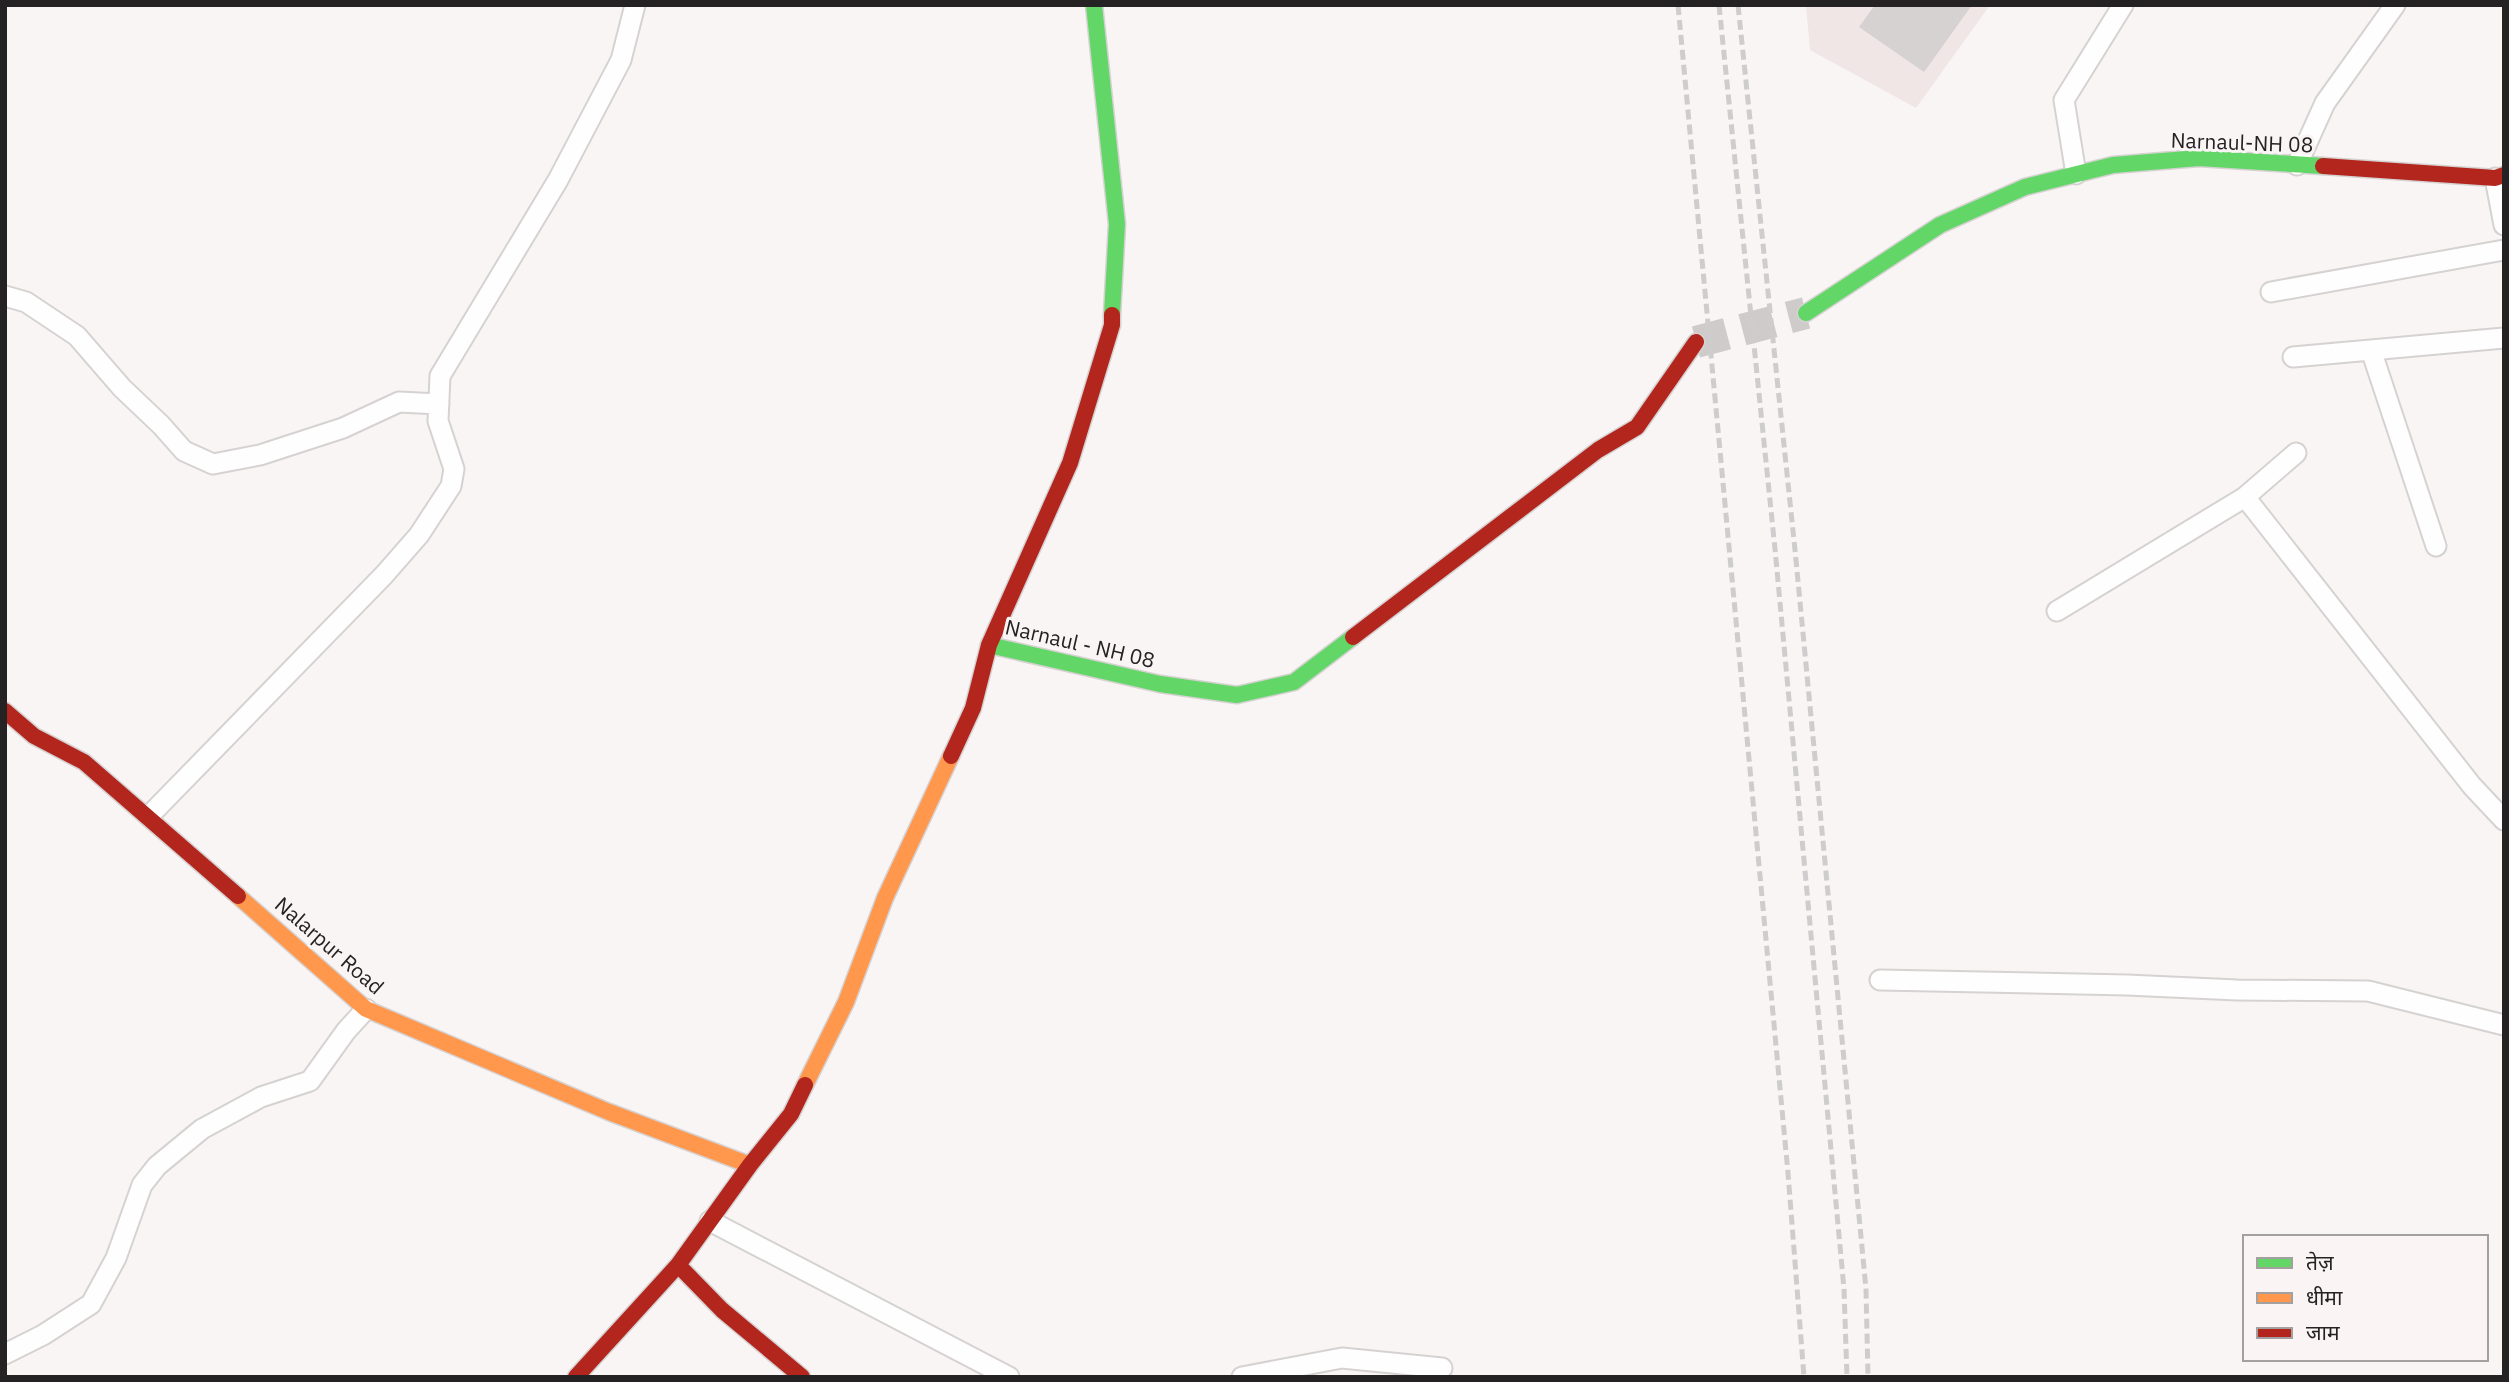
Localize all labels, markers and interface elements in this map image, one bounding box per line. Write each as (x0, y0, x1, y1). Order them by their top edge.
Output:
street label: Narnaul-NH 08 (2170, 126, 2314, 158)
street label: Narnaul - NH 08 (1003, 612, 1158, 674)
street label: Nalarpur Road (269, 890, 390, 1000)
legend (2243, 1235, 2488, 1361)
text: तेज़ (2306, 1248, 2334, 1276)
text: धीमा (2306, 1283, 2343, 1311)
text: जाम (2306, 1318, 2340, 1346)

